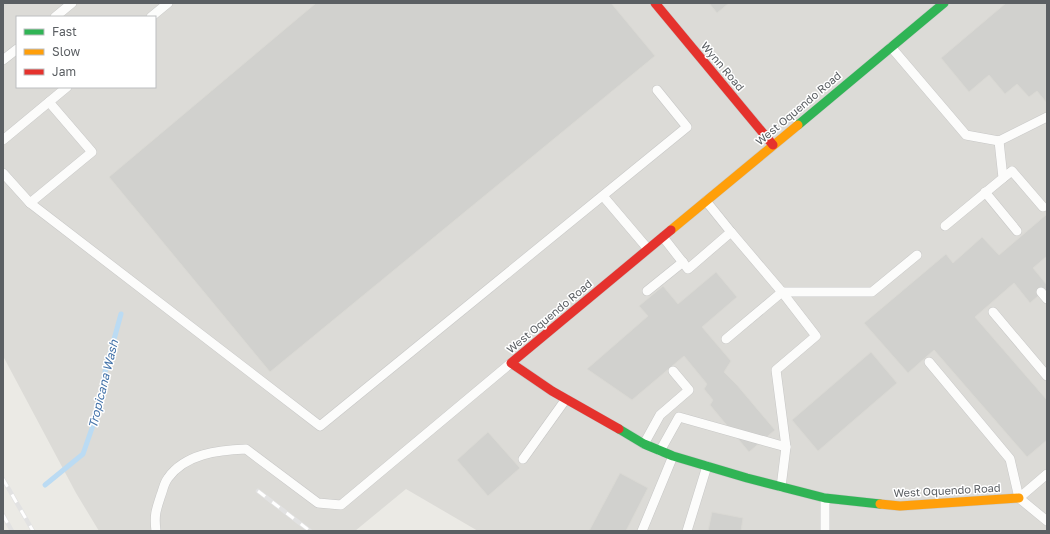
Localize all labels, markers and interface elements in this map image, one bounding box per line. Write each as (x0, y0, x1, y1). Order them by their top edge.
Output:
legend (16, 16, 156, 88)
text: Fast (52, 24, 77, 39)
street label: Wynn Road (699, 39, 747, 93)
text: Slow (52, 44, 80, 59)
text: Jam (52, 64, 76, 79)
street label: West Oquendo Road (753, 69, 843, 147)
street label: West Oquendo Road (504, 277, 594, 355)
water label: Tropicana Wash (85, 338, 121, 430)
street label: West Oquendo Road (893, 481, 1001, 499)

